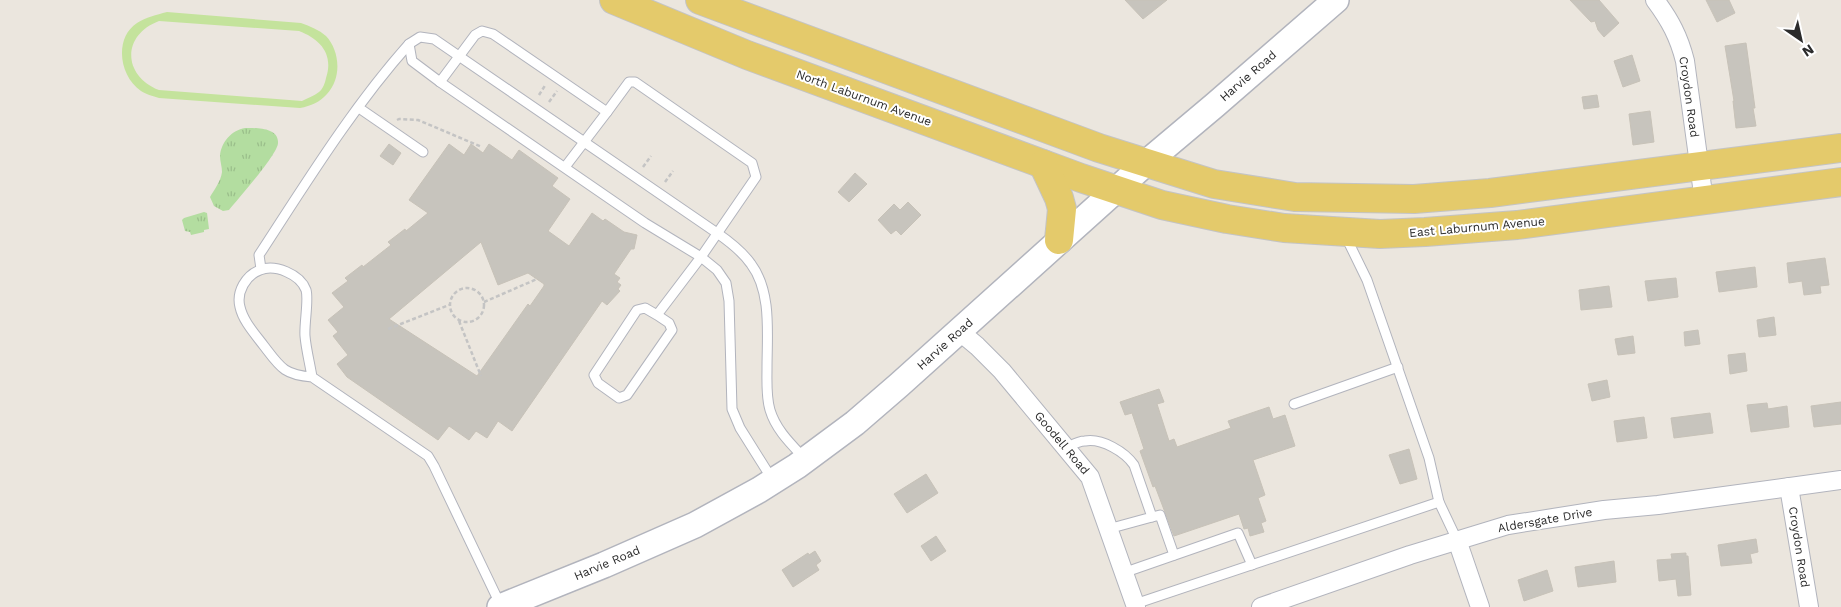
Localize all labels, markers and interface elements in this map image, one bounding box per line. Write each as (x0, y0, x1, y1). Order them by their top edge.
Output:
north arrow (1776, 15, 1826, 65)
text: N (1799, 41, 1817, 60)
street label: Harvie Road (1217, 48, 1279, 104)
street label: Croydon Road (1676, 56, 1702, 138)
street label: North Laburnum Avenue (794, 67, 934, 129)
street label: East Laburnum Avenue (1409, 214, 1545, 240)
street label: Harvie Road (914, 315, 976, 373)
street label: Goodell Road (1032, 409, 1092, 477)
street label: Aldersgate Drive (1497, 505, 1593, 535)
street label: Croydon Road (1786, 506, 1812, 588)
street label: Harvie Road (572, 543, 642, 583)

